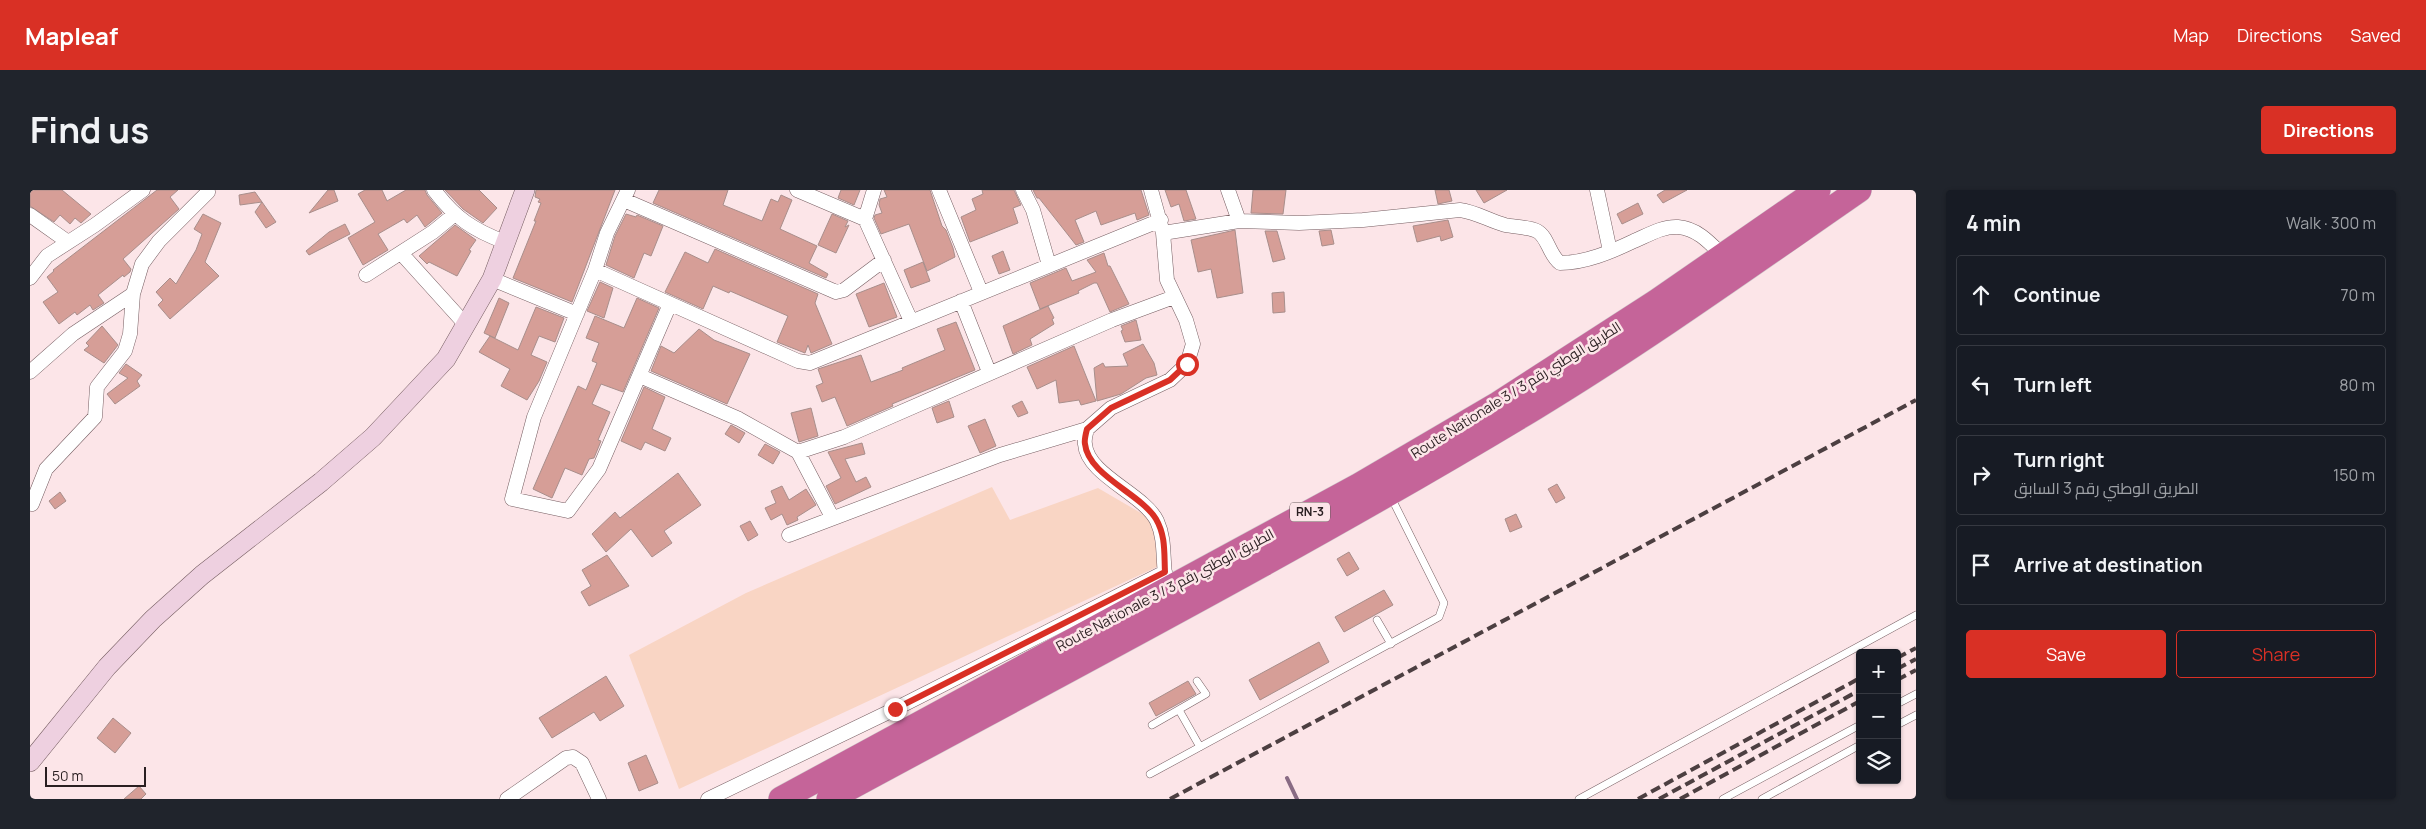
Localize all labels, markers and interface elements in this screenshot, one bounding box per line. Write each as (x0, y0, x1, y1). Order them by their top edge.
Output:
text: Mapleaf (25, 19, 118, 52)
text: Map (2173, 23, 2209, 47)
text: Directions (2237, 23, 2322, 47)
text: Saved (2350, 23, 2401, 47)
text: Find us (30, 106, 149, 154)
button: Directions (2261, 106, 2396, 154)
text: 4 min (1966, 209, 2021, 237)
text: Walk · 300 m (2286, 212, 2376, 234)
icon: ahead (1967, 281, 1995, 309)
text: Continue (2014, 282, 2100, 308)
text: 70 m (2340, 284, 2375, 306)
street label: Route Nationale 3 / الطريق الوطني رقم 3 (1407, 317, 1626, 465)
route start (1176, 353, 1199, 376)
icon: left (1967, 371, 1995, 399)
text: Turn left (2014, 372, 2092, 398)
text: 80 m (2339, 374, 2375, 396)
text: Turn right (2014, 447, 2104, 473)
icon: right (1967, 461, 1995, 489)
text: 150 m (2333, 464, 2375, 486)
text: الطريق الوطني رقم 3 السابق (2014, 477, 2199, 499)
road number: RN-3 (1290, 503, 1330, 522)
street label: Route Nationale 3 / الطريق الوطني رقم 3 (1052, 524, 1278, 658)
icon: arrive (1967, 551, 1995, 579)
text: Arrive at destination (2014, 552, 2203, 578)
button: Save (1966, 630, 2166, 678)
button: Share (2176, 630, 2376, 678)
map controls (1856, 649, 1901, 784)
button: + (1856, 649, 1901, 694)
button: − (1856, 694, 1901, 739)
route end (884, 698, 907, 721)
button: layers (1856, 739, 1901, 784)
scale bar (45, 764, 146, 787)
text: 50 m (52, 766, 83, 785)

